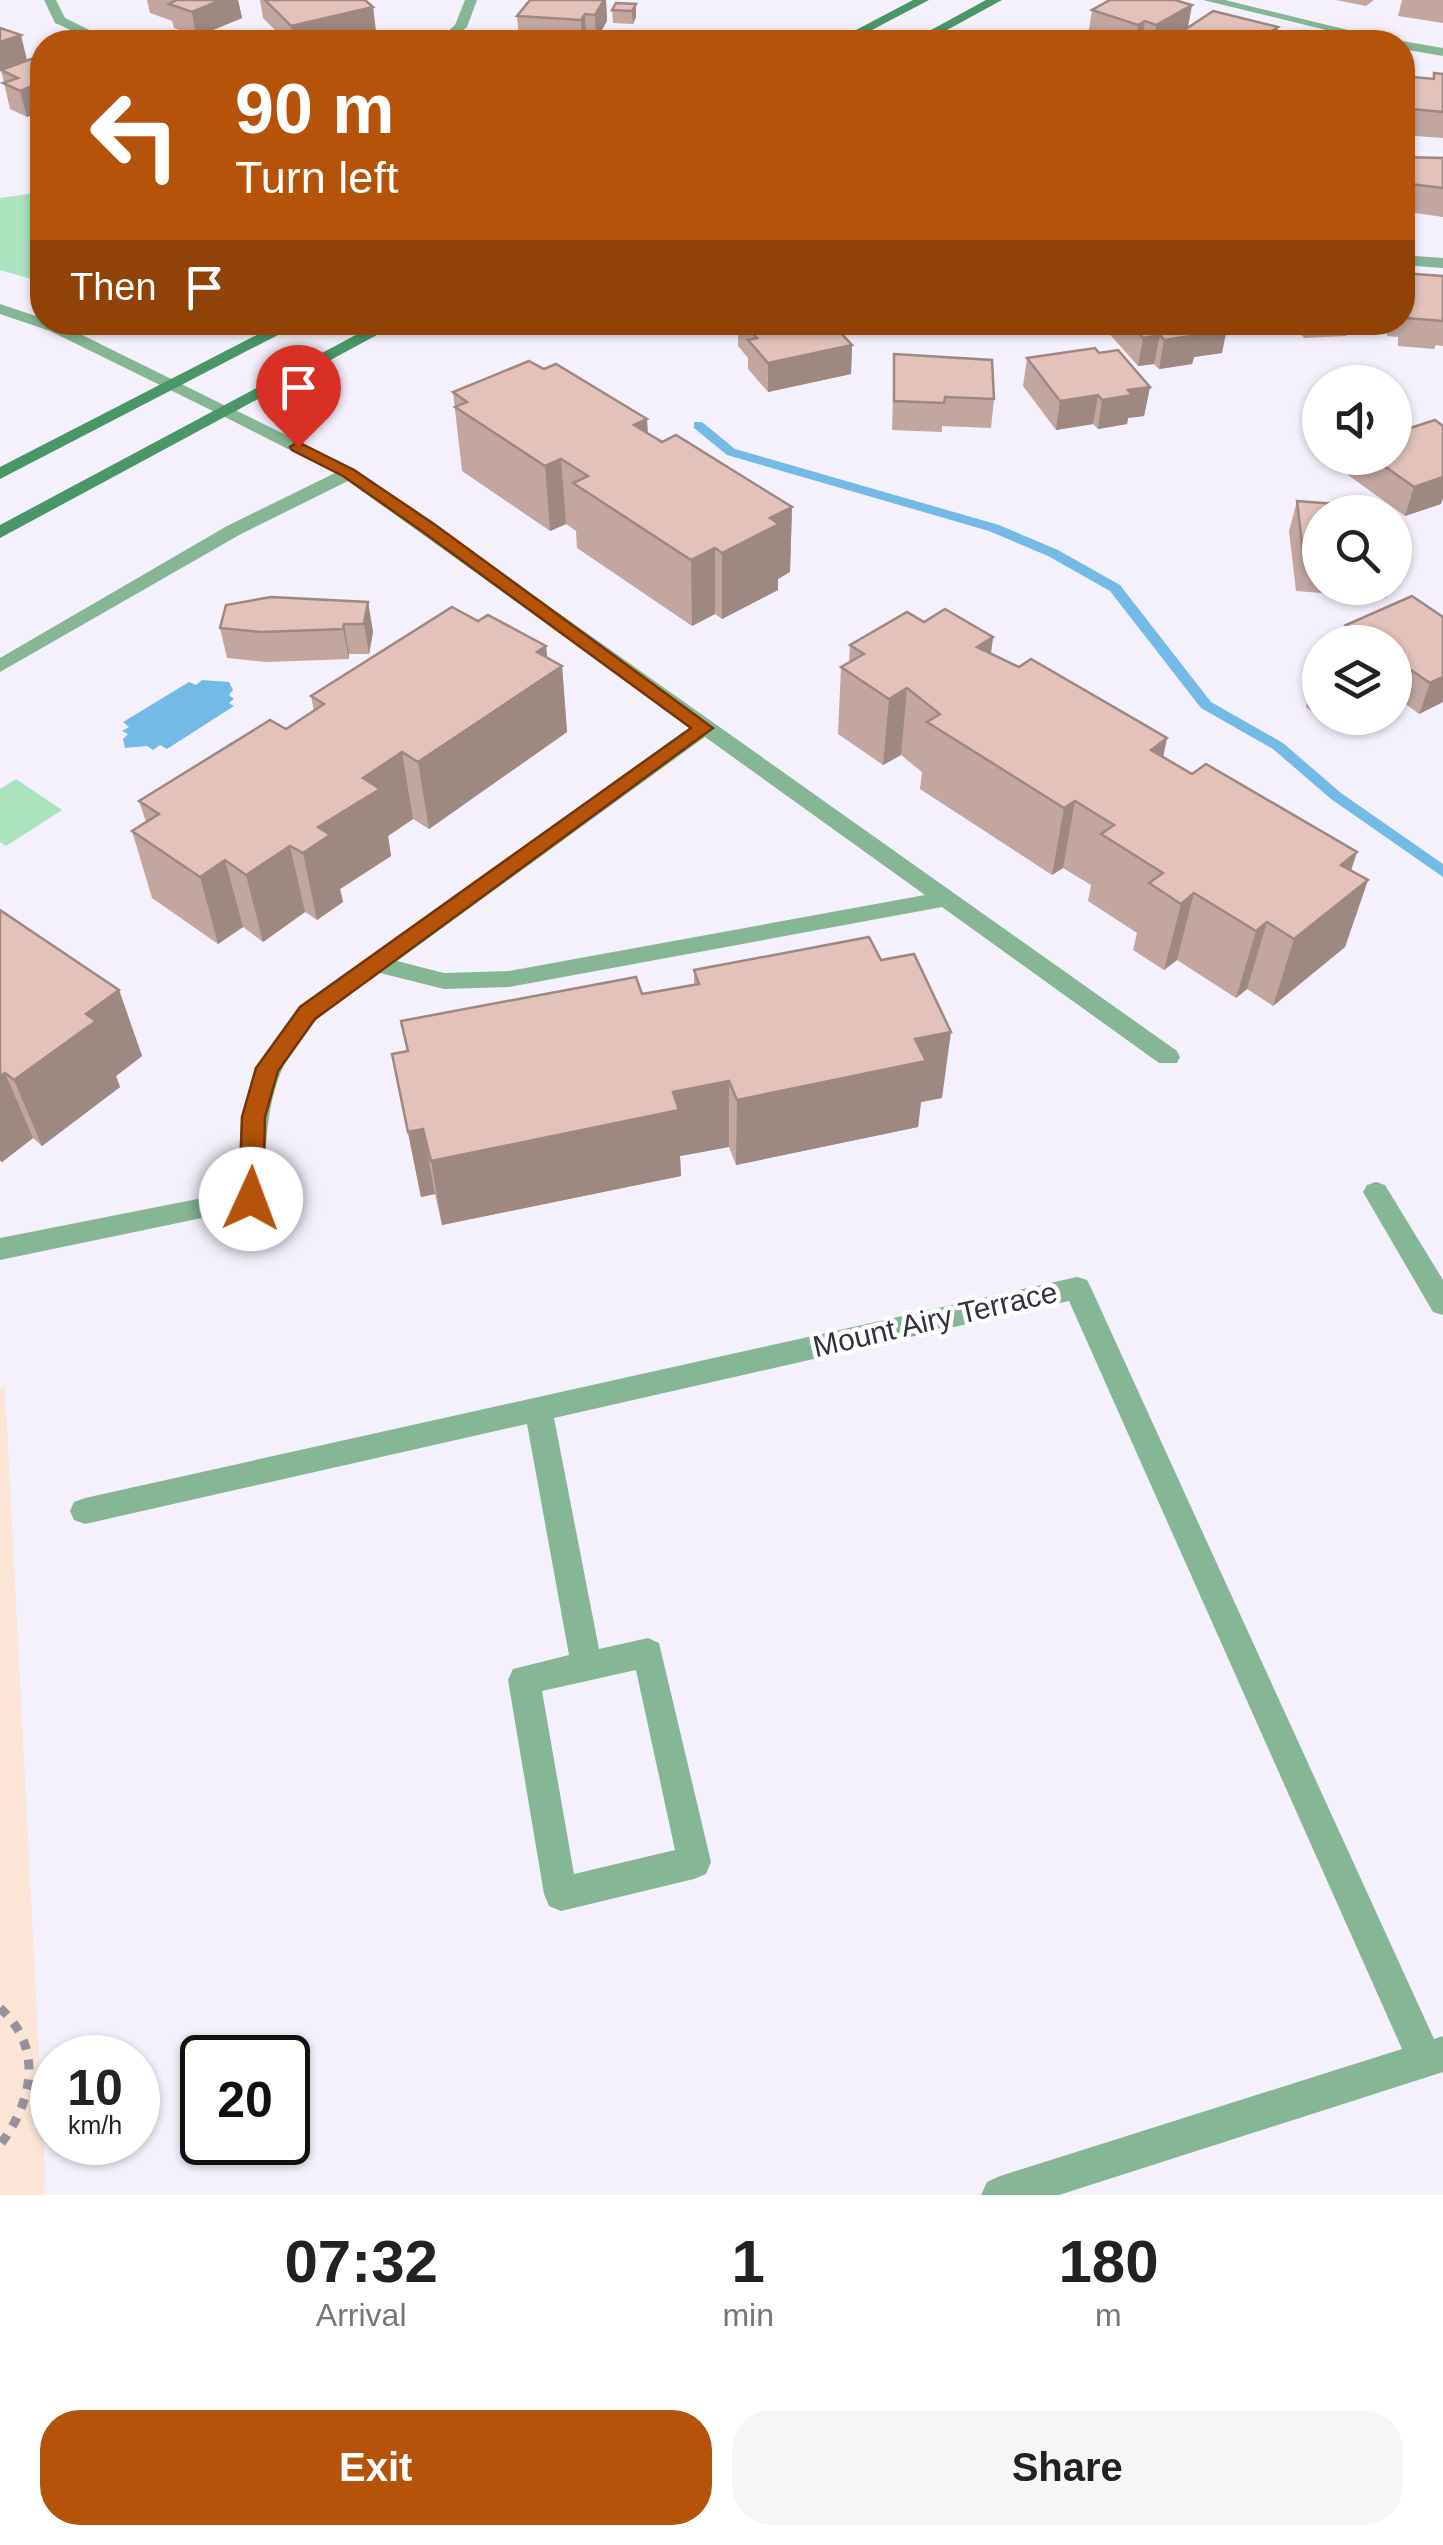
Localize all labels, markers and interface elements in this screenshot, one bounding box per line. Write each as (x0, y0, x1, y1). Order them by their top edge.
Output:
icon: left (70, 70, 200, 200)
text: 90 m (235, 70, 395, 148)
text: Turn left (235, 152, 398, 203)
icon: arrive (177, 260, 232, 315)
text: Then (70, 266, 157, 308)
pin (256, 345, 341, 448)
icon: arrive (271, 360, 326, 415)
map controls (1302, 365, 1412, 735)
button: sound (1302, 365, 1412, 475)
button: search (1302, 495, 1412, 605)
button: layers (1302, 625, 1412, 735)
position arrow (199, 1147, 303, 1251)
street label: Mount Airy Terrace (810, 1275, 1060, 1363)
speed limit sign: 20 (180, 2035, 310, 2165)
text: 10 (67, 2060, 123, 2116)
text: km/h (68, 2111, 122, 2139)
text: 07:32 (284, 2228, 438, 2295)
text: 1 (731, 2228, 765, 2295)
text: 180 (1058, 2228, 1159, 2295)
text: Arrival (316, 2297, 407, 2333)
text: min (722, 2297, 774, 2333)
text: m (1095, 2297, 1122, 2333)
button: Exit (40, 2410, 712, 2525)
button: Share (732, 2410, 1403, 2525)

